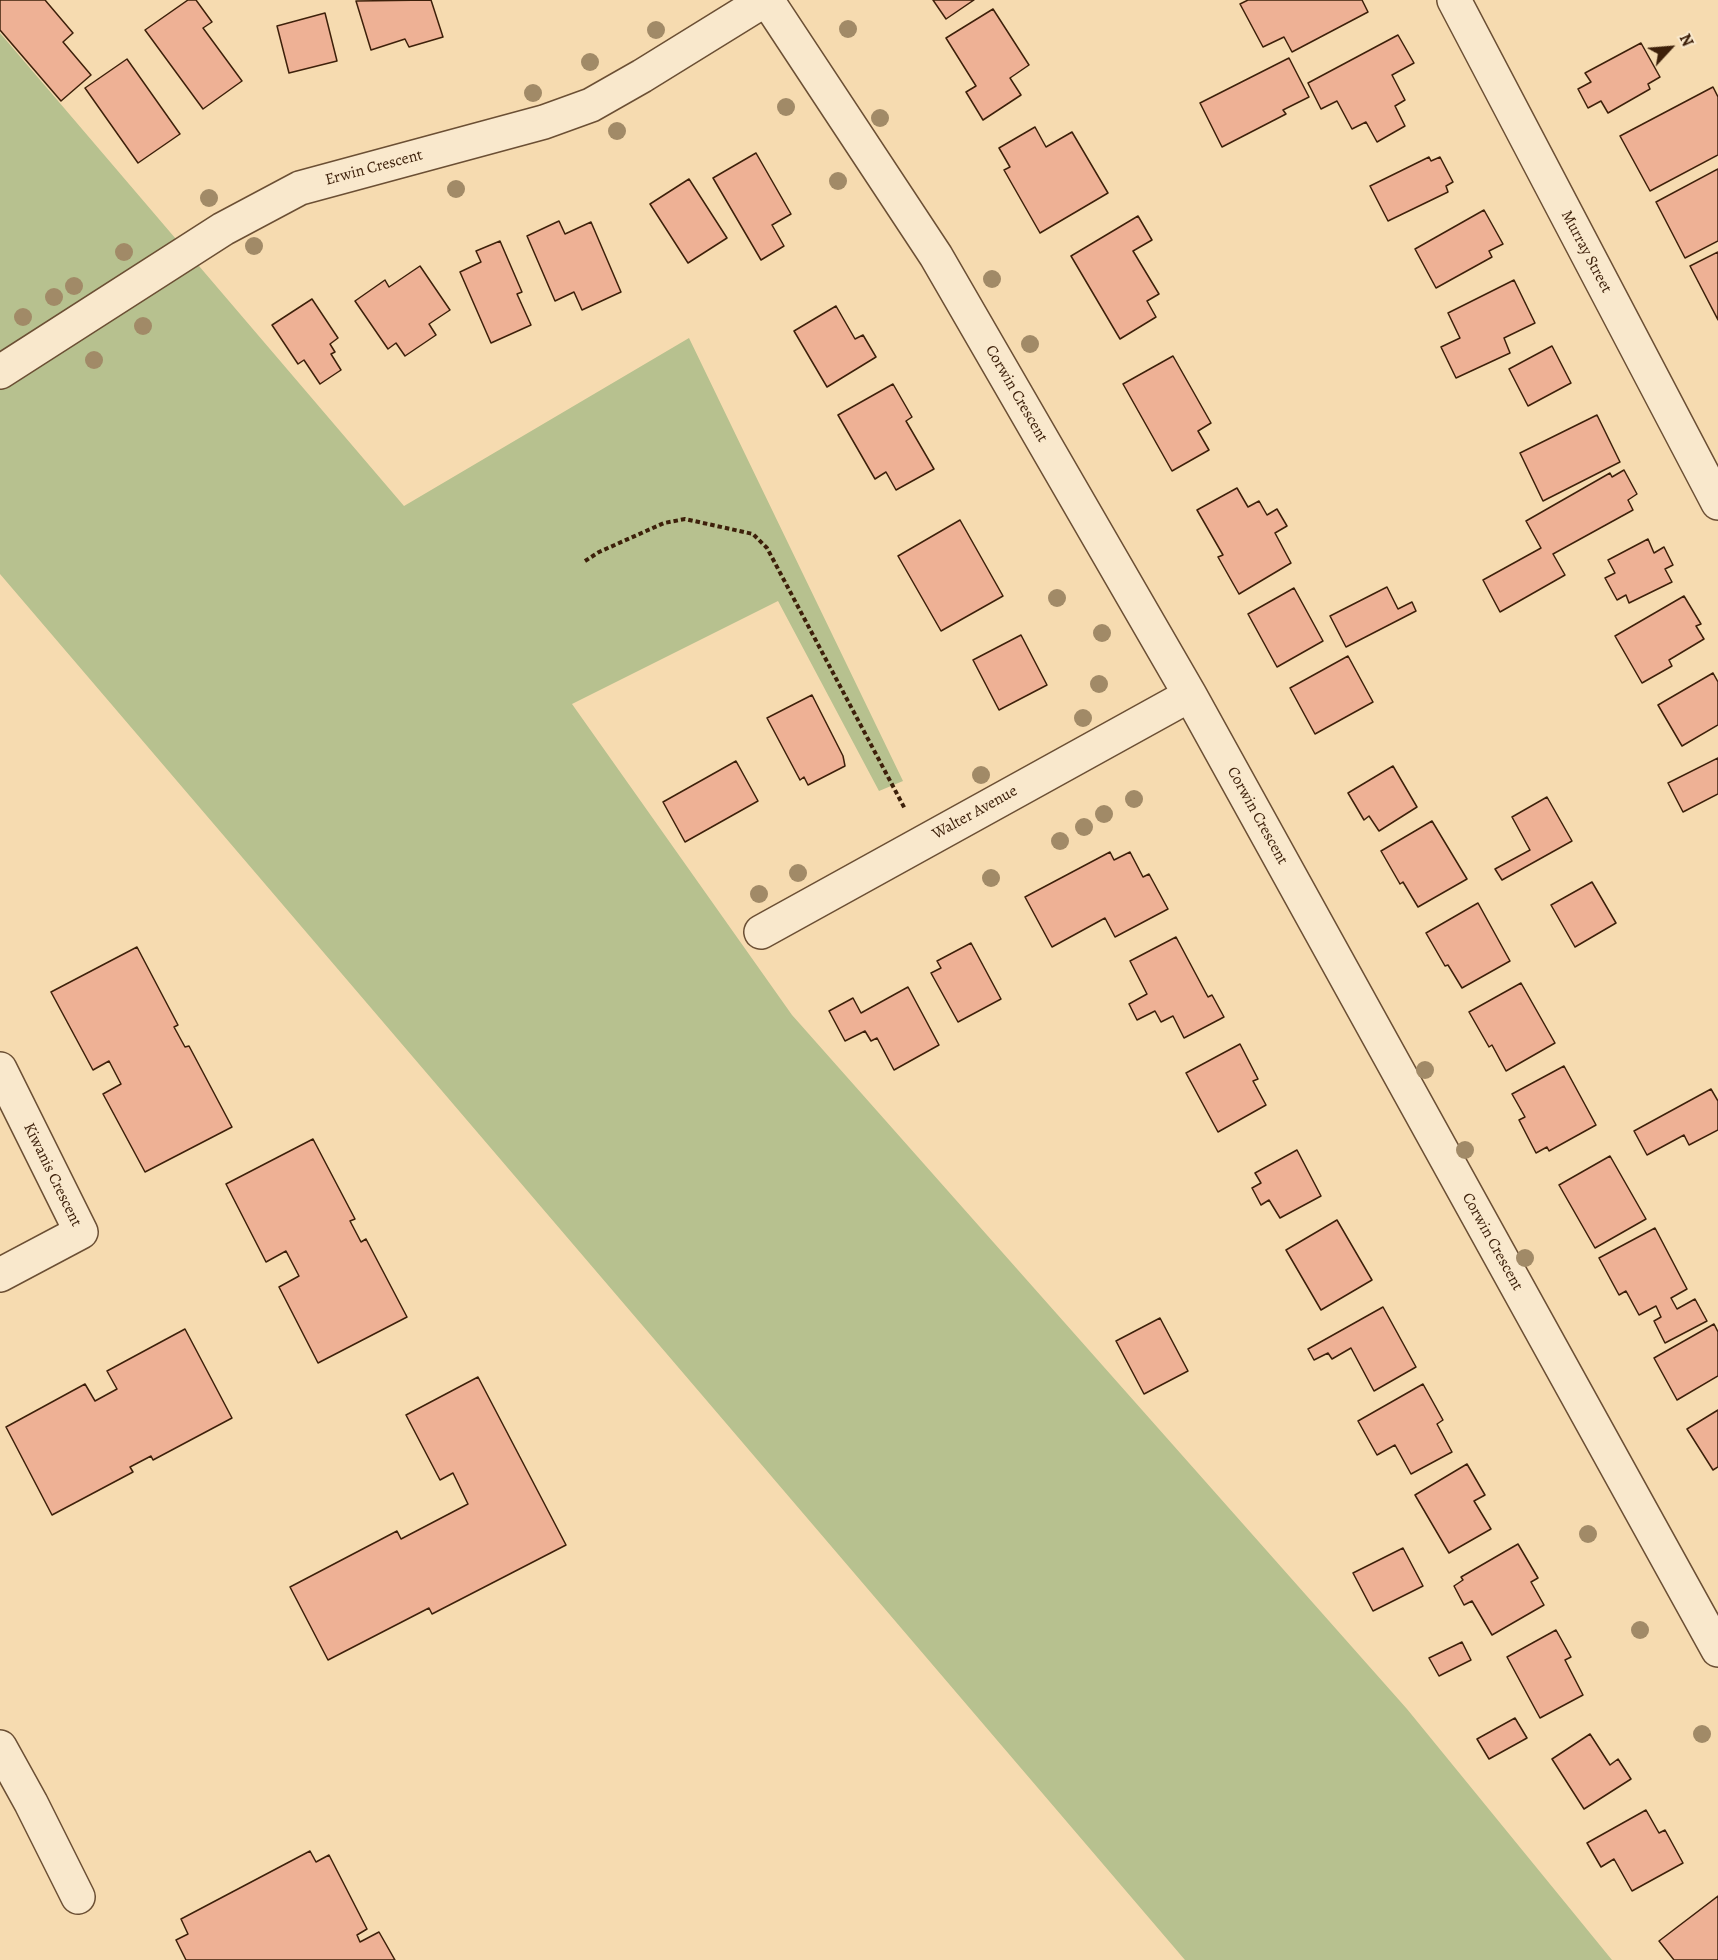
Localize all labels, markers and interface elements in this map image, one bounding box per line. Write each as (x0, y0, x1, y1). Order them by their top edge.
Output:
north arrow (1640, 18, 1700, 78)
text: N (1674, 30, 1699, 50)
street label: Erwin Crescent (323, 146, 425, 190)
street label: Murray Street (1556, 207, 1616, 297)
street label: Corwin Crescent (980, 342, 1052, 446)
street label: Corwin Crescent (1222, 764, 1292, 868)
street label: Walter Avenue (929, 782, 1021, 844)
street label: Kiwanis Crescent (19, 1120, 85, 1230)
street label: Corwin Crescent (1457, 1190, 1527, 1294)

